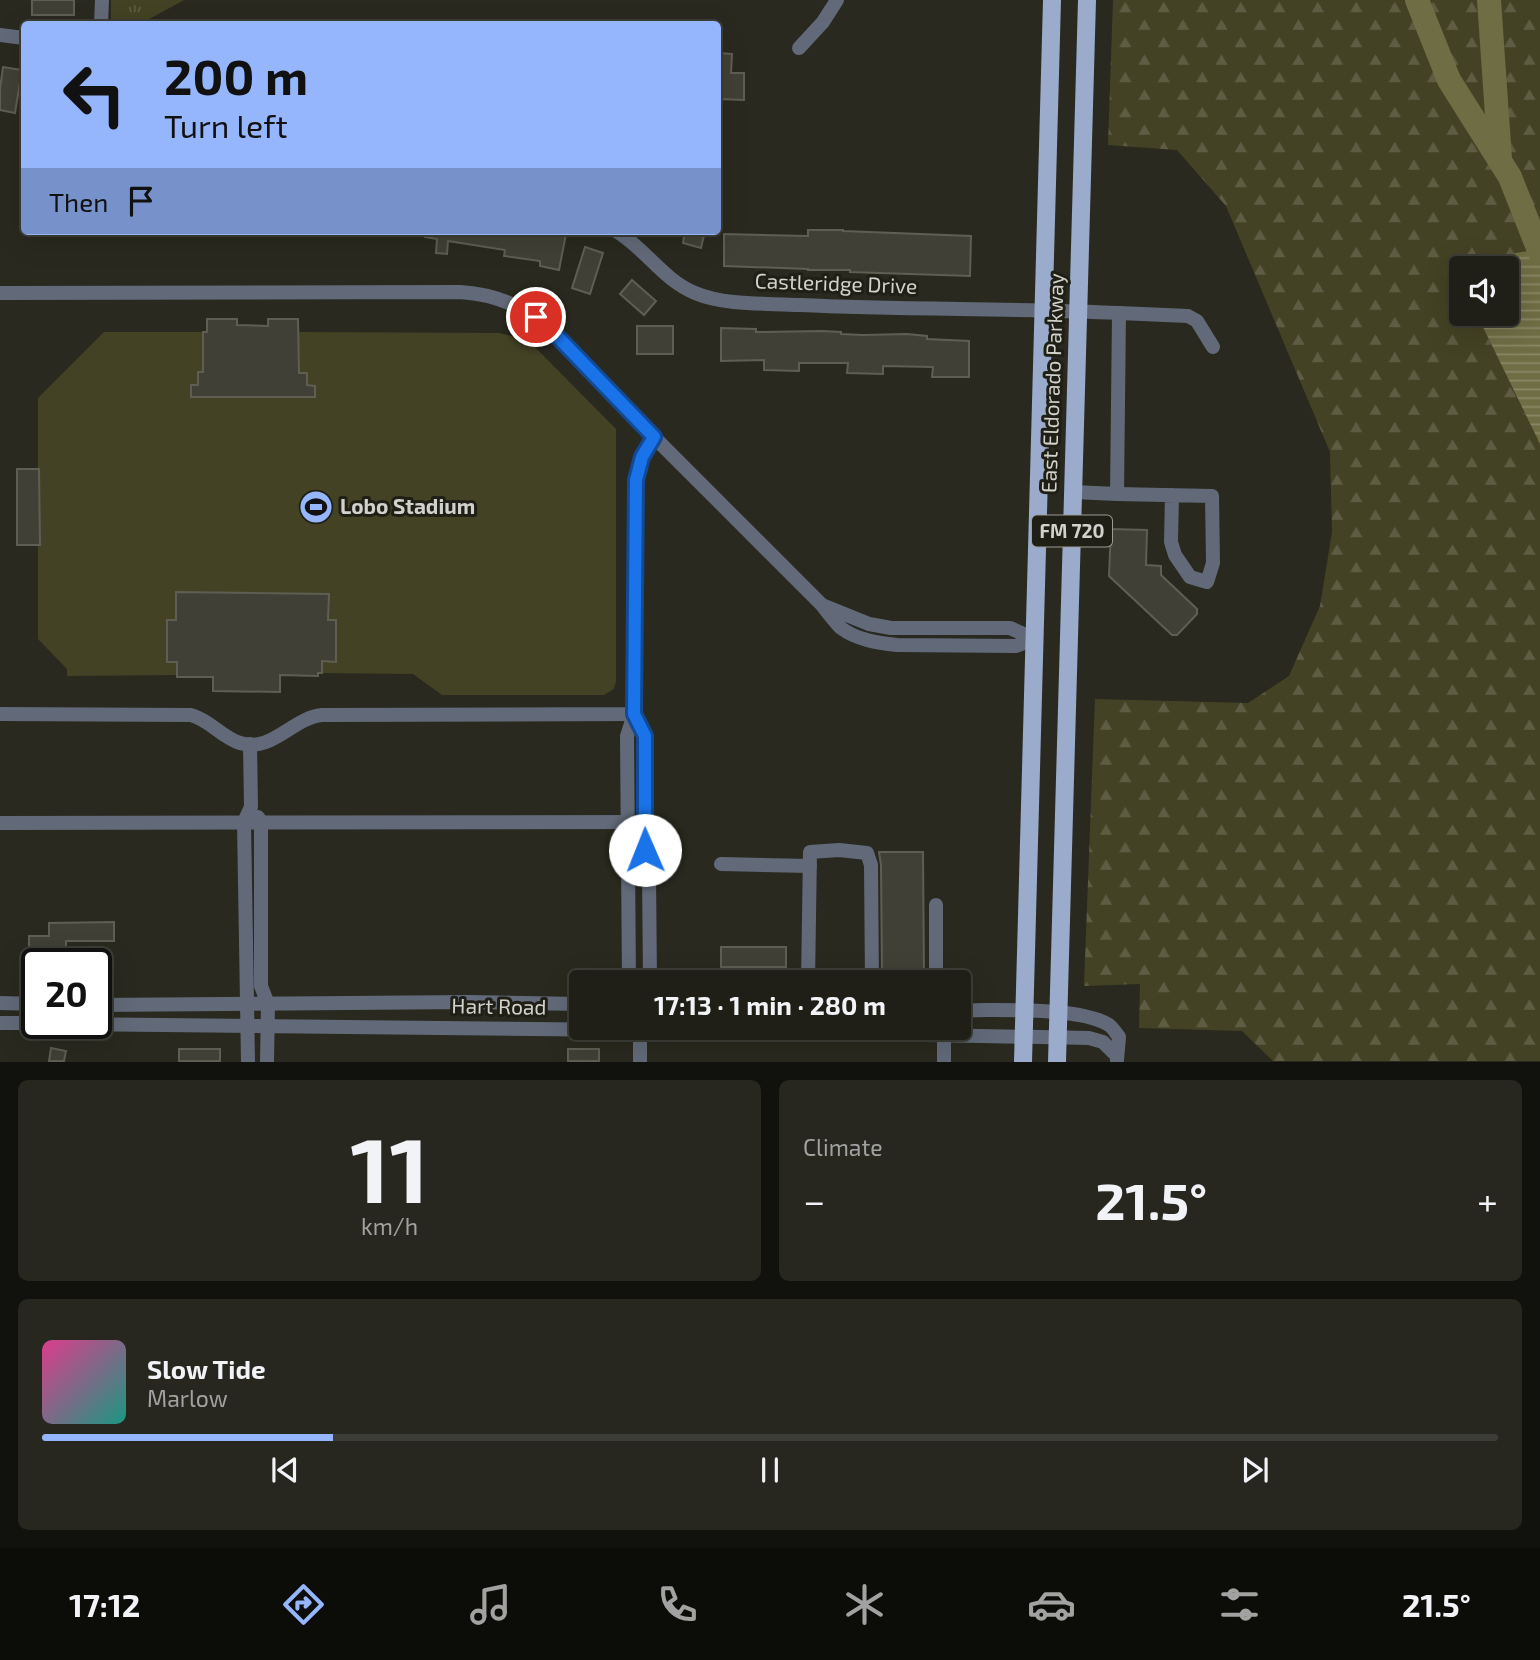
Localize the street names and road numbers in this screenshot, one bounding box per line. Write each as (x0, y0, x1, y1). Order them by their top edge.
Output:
street label: Castleridge Drive (754, 267, 918, 298)
street label: East Eldorado Parkway (1035, 273, 1068, 493)
road number: FM 720 (1032, 516, 1112, 546)
street label: Hart Road (451, 992, 547, 1019)

